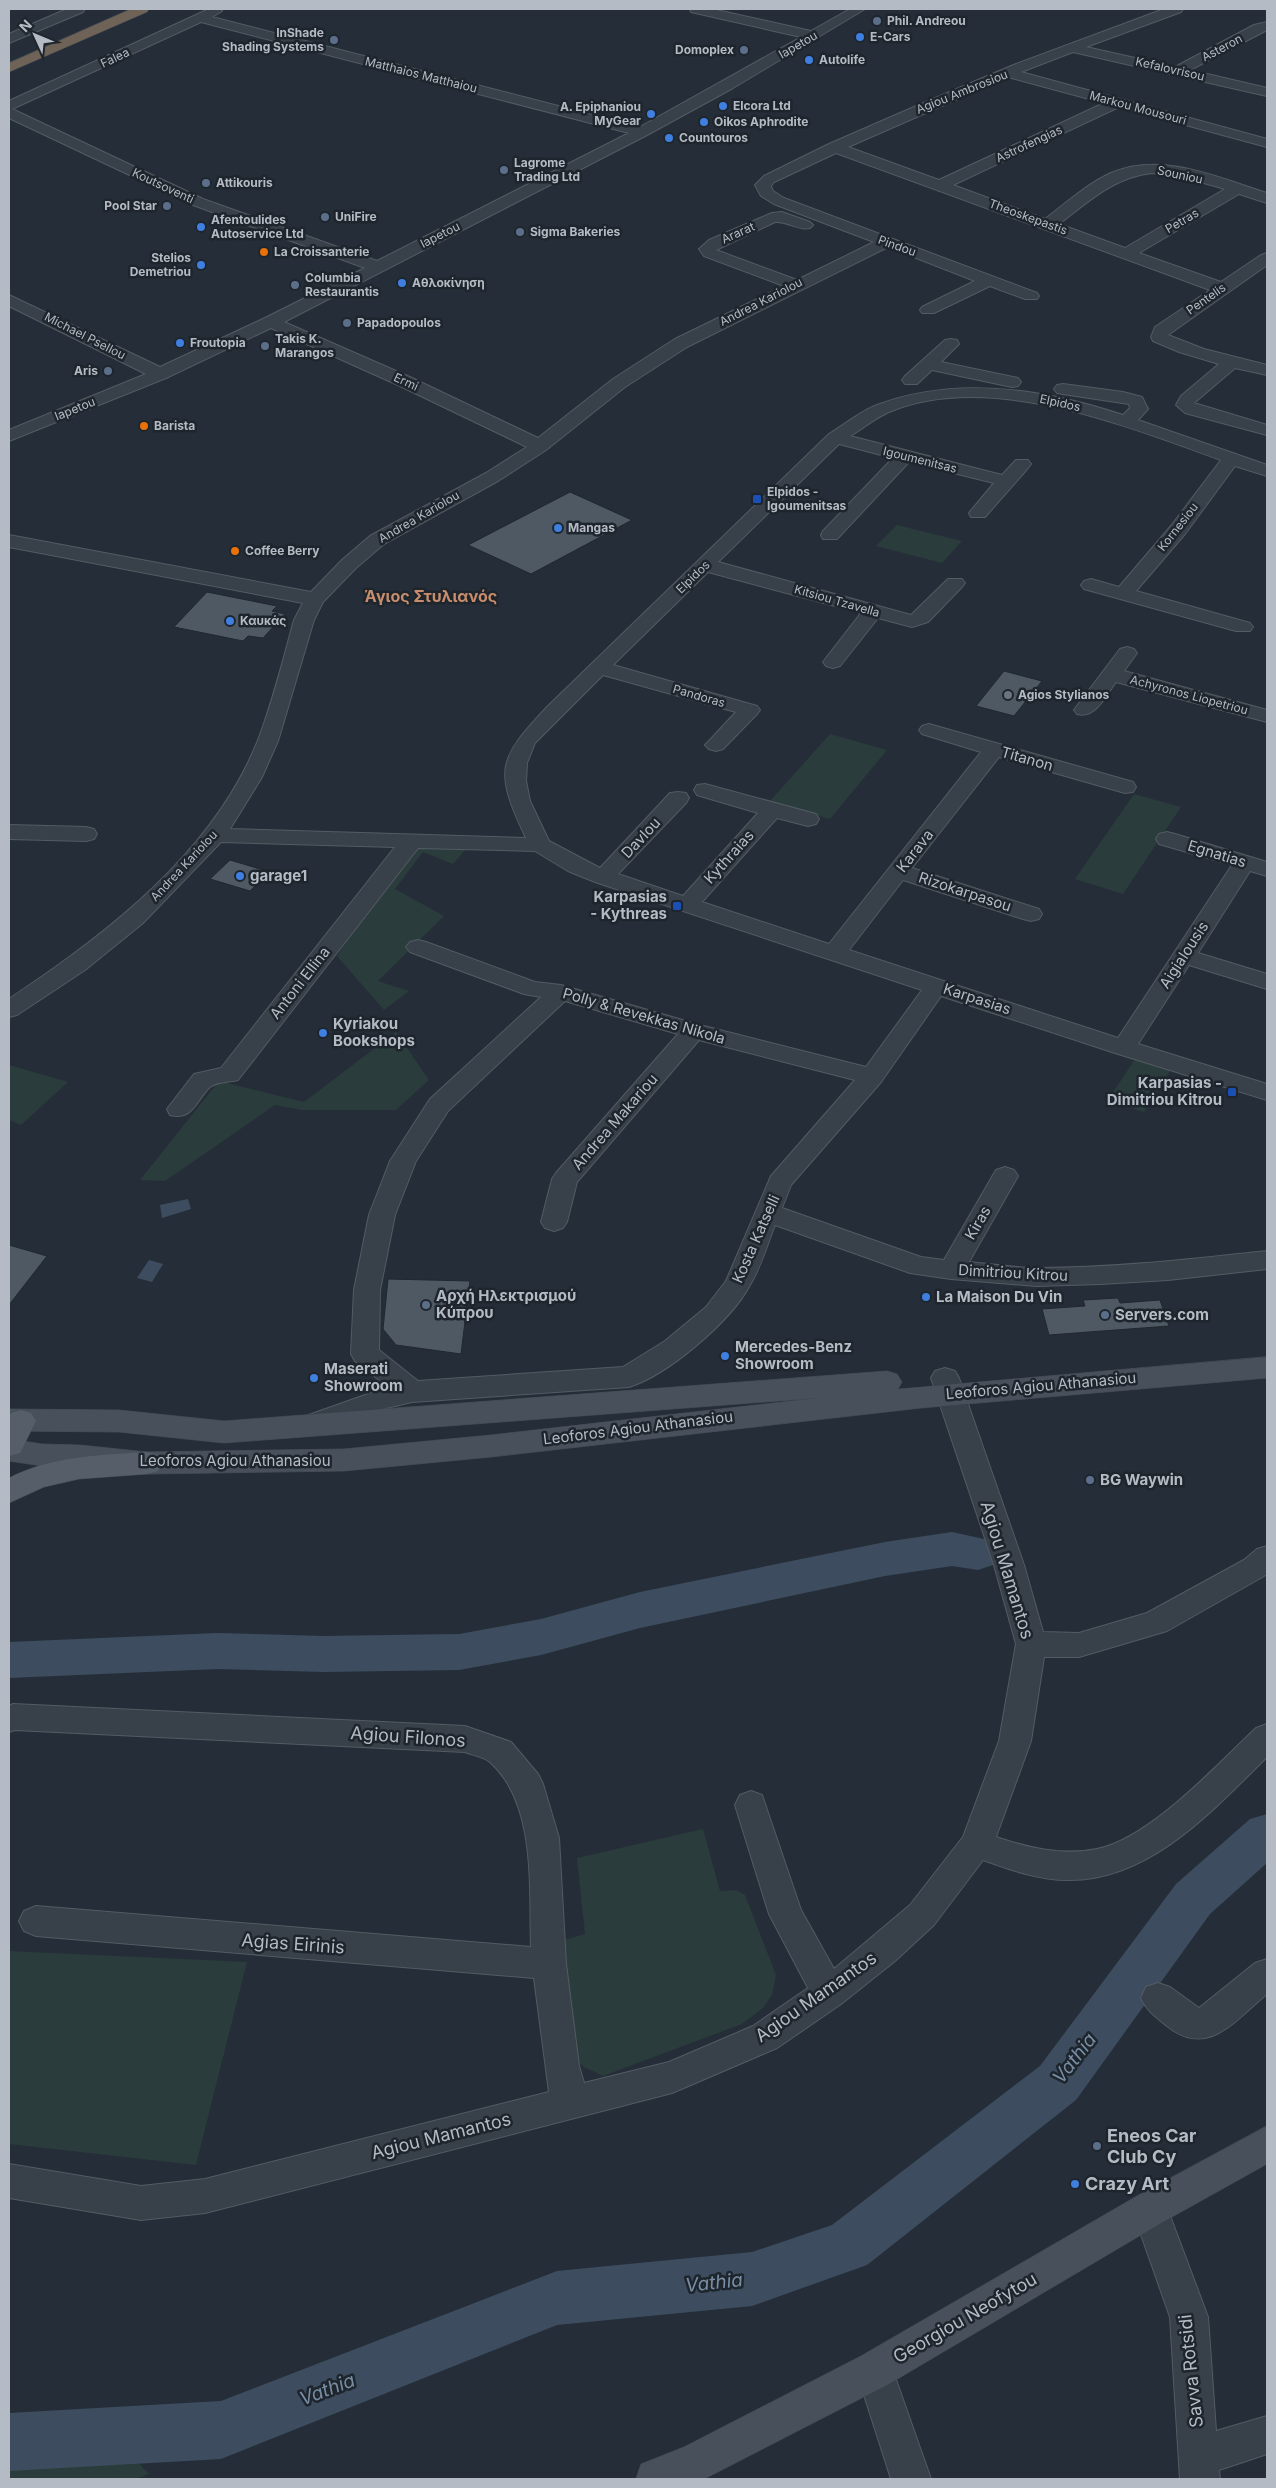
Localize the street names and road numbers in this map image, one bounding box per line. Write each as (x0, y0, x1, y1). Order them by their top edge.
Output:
street label: Iapetou (776, 27, 820, 62)
street label: Asteron (1199, 31, 1245, 65)
street label: Falea (98, 44, 132, 71)
street label: Matthaios Matthaiou (364, 53, 479, 96)
street label: Kefalovrisou (1134, 53, 1206, 84)
street label: Agiou Ambrosiou (914, 66, 1010, 117)
street label: Markou Mousouri (1088, 87, 1188, 128)
street label: Astrofengias (993, 122, 1064, 165)
street label: Souniou (1156, 162, 1204, 187)
street label: Koutsoventi (130, 165, 197, 206)
street label: Theoskepastis (987, 195, 1069, 238)
street label: Petras (1162, 205, 1201, 236)
street label: Iapetou (417, 218, 462, 251)
street label: Ararat (719, 219, 757, 246)
street label: Pindou (876, 232, 918, 259)
street label: Andrea Kariolou (717, 274, 805, 329)
street label: Pentelis (1183, 280, 1228, 318)
street label: Michael Psellou (42, 309, 128, 362)
street label: Ermi (392, 369, 421, 394)
street label: Elpidos (1038, 391, 1082, 414)
street label: Iapetou (52, 394, 97, 423)
street label: Igoumenitsas (882, 443, 959, 476)
street label: Andrea Kariolou (376, 487, 462, 546)
street label: Kornesiou (1154, 500, 1201, 554)
street label: Elpidos (673, 557, 713, 596)
street label: Kitsiou Tzavella (793, 581, 882, 620)
street label: Achyronos Liopetriou (1129, 672, 1250, 717)
street label: Pandoras (671, 681, 727, 710)
street label: Titanon (999, 742, 1055, 775)
street label: Davlou (617, 813, 664, 862)
street label: Karava (892, 825, 937, 876)
street label: Kythraias (699, 826, 758, 888)
street label: Andrea Kariolou (147, 827, 220, 904)
street label: Egnatias (1185, 836, 1249, 871)
street label: Rizokarpasou (916, 868, 1014, 915)
street label: Aigialousis (1155, 918, 1212, 992)
street label: Antoni Ellina (265, 943, 334, 1023)
street label: Karpasias (941, 979, 1013, 1018)
street label: Polly & Revekkas Nikola (561, 983, 728, 1048)
street label: Andrea Makariou (568, 1070, 662, 1174)
street label: Kosta Katselli (728, 1192, 784, 1286)
street label: Kiras (960, 1202, 995, 1243)
street label: Dimitriou Kitrou (958, 1260, 1068, 1285)
street label: Leoforos Agiou Athanasiou (945, 1368, 1137, 1403)
street label: Leoforos Agiou Athanasiou (542, 1406, 734, 1449)
street label: Leoforos Agiou Athanasiou (139, 1451, 331, 1470)
street label: Agiou Mamantos (977, 1498, 1038, 1641)
street label: Agiou Filonos (350, 1722, 466, 1751)
street label: Agias Eirinis (241, 1929, 345, 1958)
street label: Agiou Mamantos (751, 1947, 880, 2046)
street label: Agiou Mamantos (369, 2108, 513, 2163)
street label: Georgiou Neofytou (889, 2268, 1040, 2367)
street label: Savva Rotsidi (1174, 2313, 1207, 2429)

